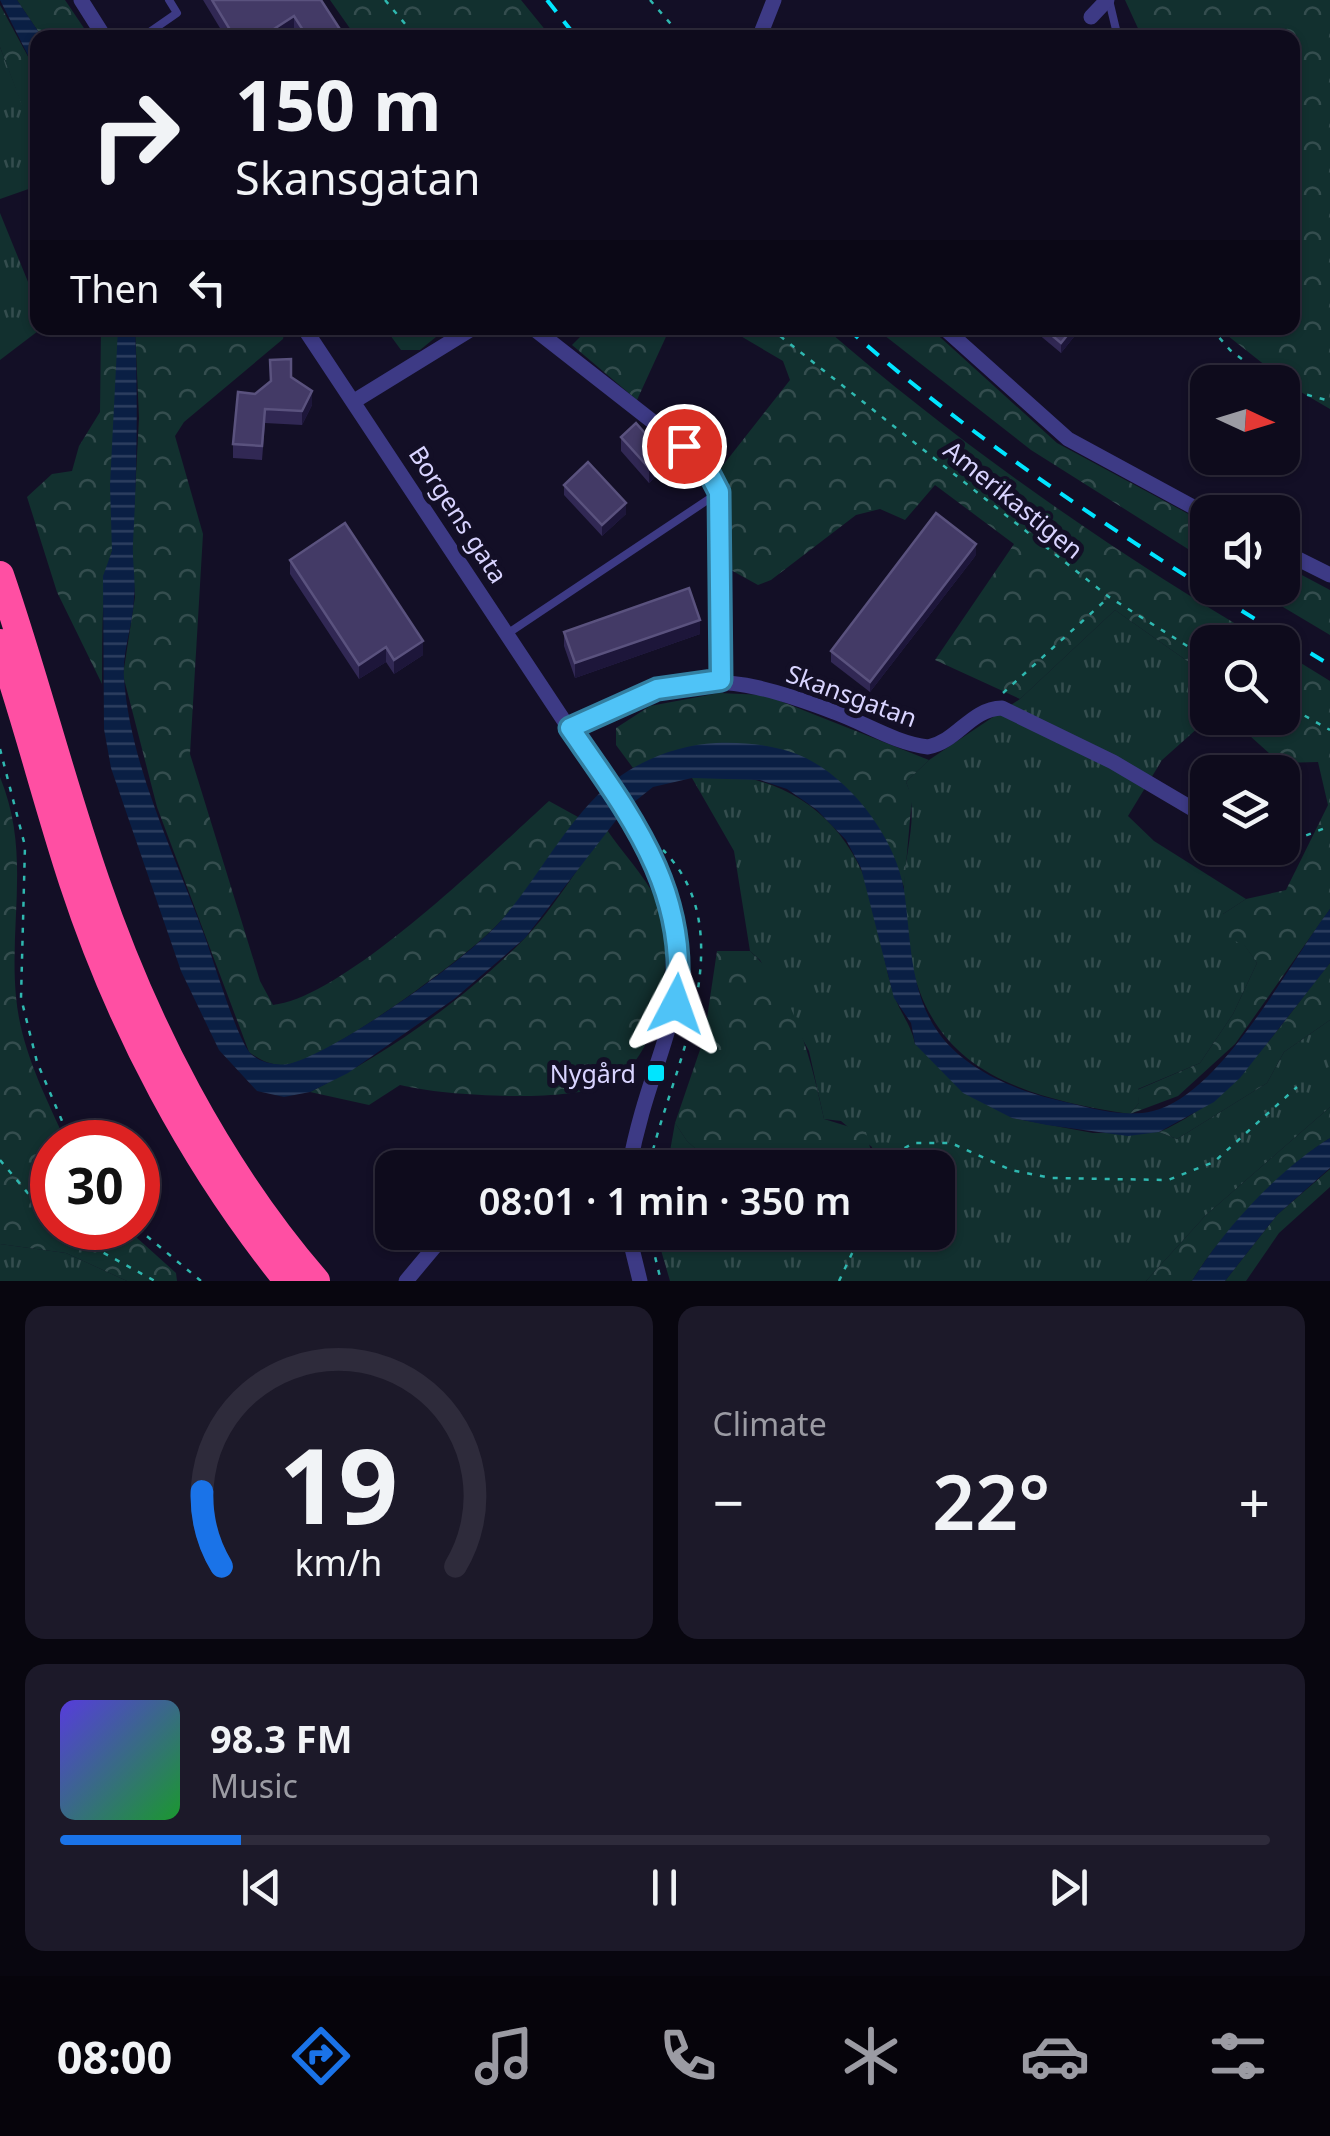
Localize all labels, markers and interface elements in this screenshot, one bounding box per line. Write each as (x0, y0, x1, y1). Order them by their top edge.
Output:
text: 150 m (235, 56, 442, 152)
icon: right (70, 70, 200, 200)
text: Skansgatan (235, 147, 481, 208)
icon: left (180, 260, 235, 315)
text: Then (70, 262, 160, 314)
north arrow (1190, 365, 1300, 475)
map controls (1190, 365, 1300, 865)
pin (642, 404, 727, 489)
icon: arrive (657, 419, 712, 474)
street label: Amerikastigen (937, 432, 1091, 566)
street label: Borgens gata (402, 439, 516, 589)
button: sound (1190, 495, 1300, 605)
button: search (1190, 625, 1300, 735)
street label: Skansgatan (782, 656, 922, 734)
button: layers (1190, 755, 1300, 865)
position arrow (624, 952, 728, 1056)
place label: Nygård (550, 1056, 636, 1090)
marker: Nygård (645, 1062, 667, 1084)
speed limit sign: 30 (30, 1120, 160, 1250)
text: 08:01 · 1 min · 350 m (479, 1174, 851, 1226)
text: Climate (713, 1402, 827, 1445)
text: 19 (279, 1413, 398, 1554)
text: 22° (932, 1450, 1050, 1552)
text: − (713, 1464, 744, 1539)
text: + (1239, 1464, 1270, 1539)
text: km/h (295, 1538, 383, 1586)
text: 98.3 FM (210, 1712, 352, 1764)
text: Music (210, 1764, 298, 1807)
icon: previous (234, 1860, 289, 1915)
icon: pause (637, 1860, 692, 1915)
icon: next (1041, 1860, 1096, 1915)
icon: directions (286, 2021, 356, 2091)
icon: music (469, 2021, 539, 2091)
icon: phone (653, 2021, 723, 2091)
icon: climate (836, 2021, 906, 2091)
icon: car (1020, 2021, 1090, 2091)
icon: filters (1203, 2021, 1273, 2091)
text: 08:00 (57, 2026, 172, 2087)

